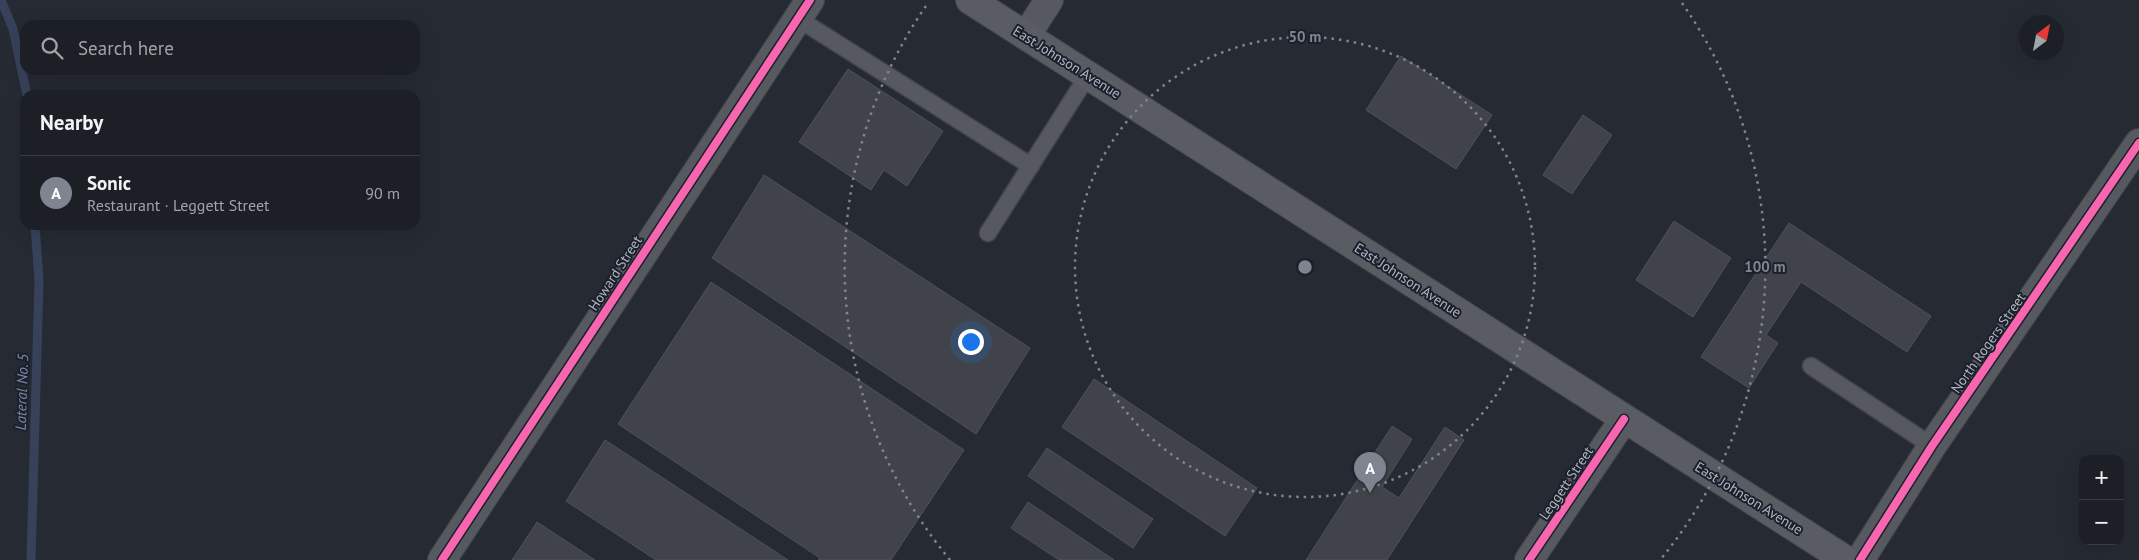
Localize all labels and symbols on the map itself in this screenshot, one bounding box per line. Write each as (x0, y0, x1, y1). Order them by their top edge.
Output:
north arrow (2019, 15, 2064, 60)
street label: East Johnson Avenue (1010, 22, 1124, 102)
text: 50 m (1289, 27, 1321, 46)
street label: Howard Street (584, 232, 646, 314)
street label: East Johnson Avenue (1351, 239, 1465, 321)
text: 100 m (1744, 257, 1786, 276)
centre of rings (1296, 258, 1314, 276)
street label: North Rogers Street (1947, 289, 2029, 397)
your location (958, 329, 984, 355)
water label: Lateral No. 5 (11, 353, 32, 431)
street label: Leggett Street (1535, 443, 1597, 523)
pin: A (1354, 452, 1386, 493)
street label: East Johnson Avenue (1692, 458, 1806, 538)

